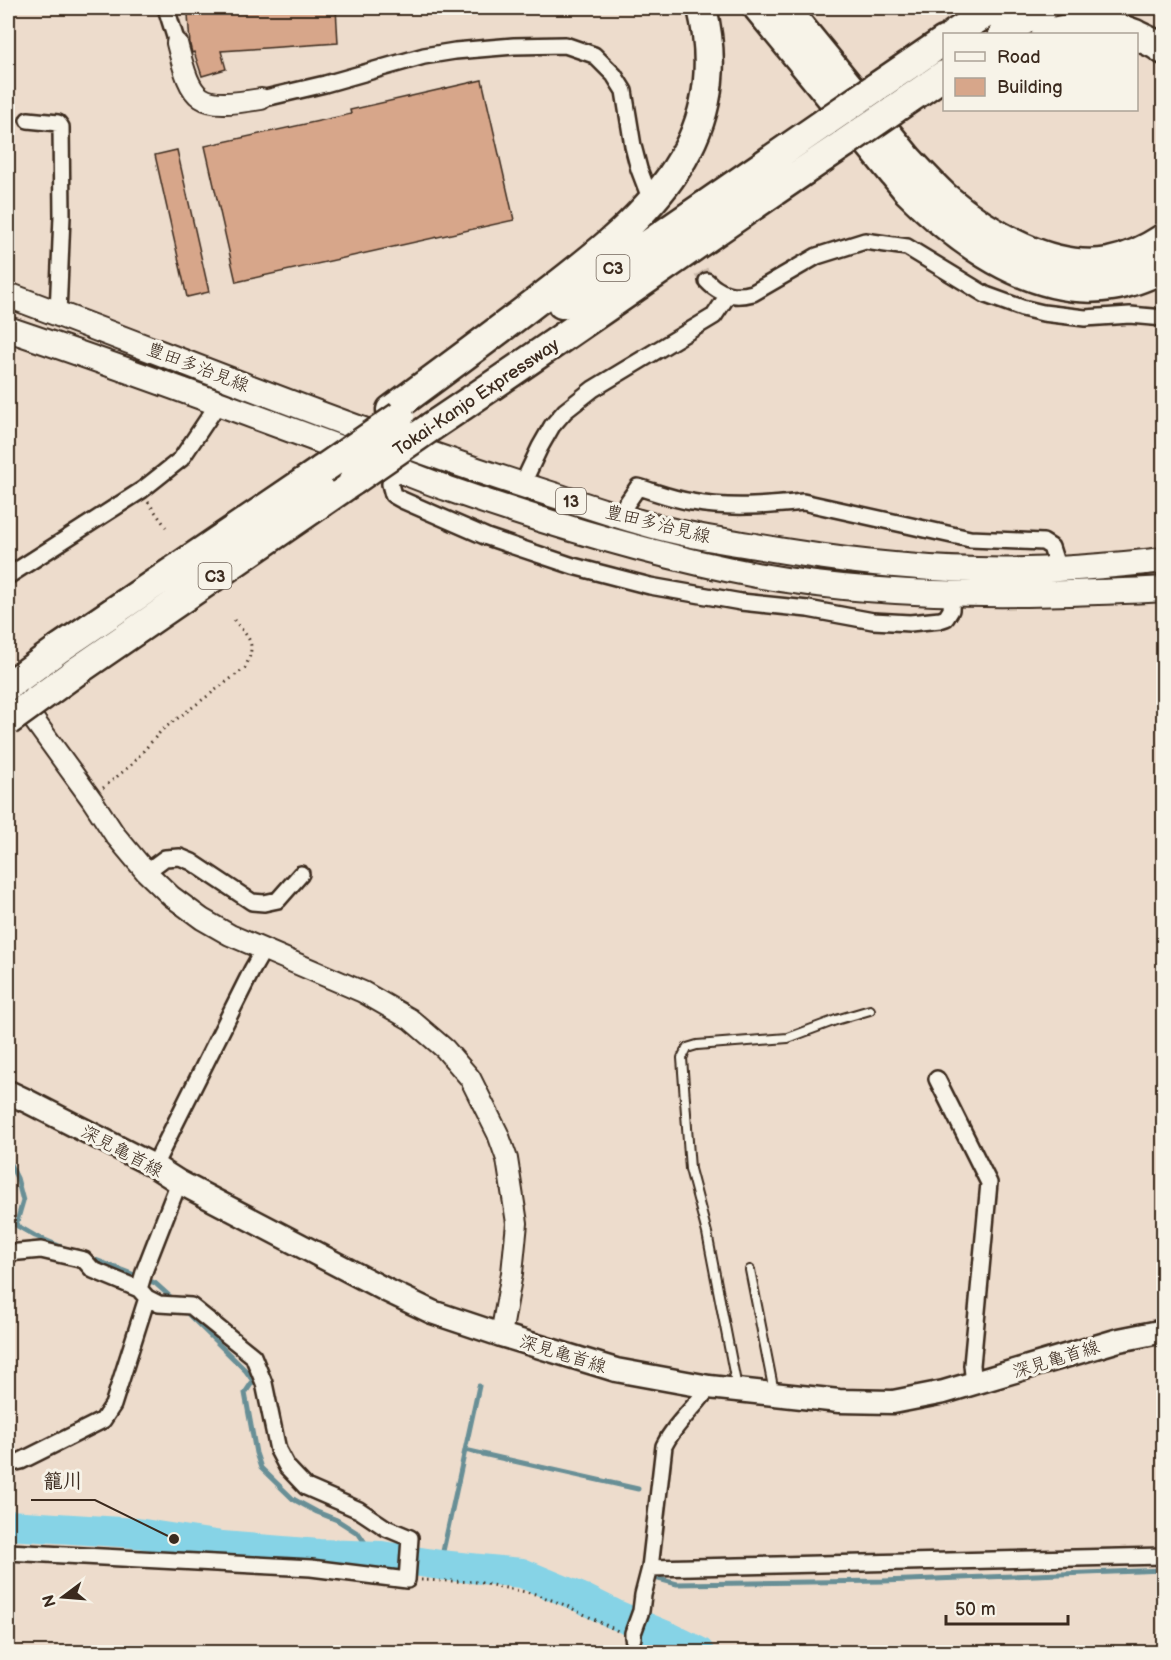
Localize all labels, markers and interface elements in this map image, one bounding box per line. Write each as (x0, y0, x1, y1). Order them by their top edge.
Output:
legend (943, 33, 1138, 111)
text: Road (997, 47, 1041, 68)
text: Building (997, 77, 1063, 98)
road number: C3 (596, 255, 630, 281)
street label: Tokai-Kanjo Expressway (389, 334, 564, 461)
street label: 豊田多治見線 (144, 338, 252, 397)
road number: 13 (556, 488, 586, 514)
street label: 豊田多治見線 (603, 501, 713, 548)
road number: C3 (198, 563, 232, 589)
street label: 深見亀首線 (77, 1121, 166, 1182)
street label: 深見亀首線 (517, 1331, 609, 1378)
street label: 深見亀首線 (1010, 1336, 1102, 1383)
callout: 籠川 (31, 1462, 95, 1500)
text: 籠川 (43, 1470, 83, 1494)
north arrow (33, 1567, 93, 1627)
scale bar (946, 1588, 1068, 1626)
text: N (39, 1592, 61, 1609)
text: 50 m (955, 1599, 996, 1620)

